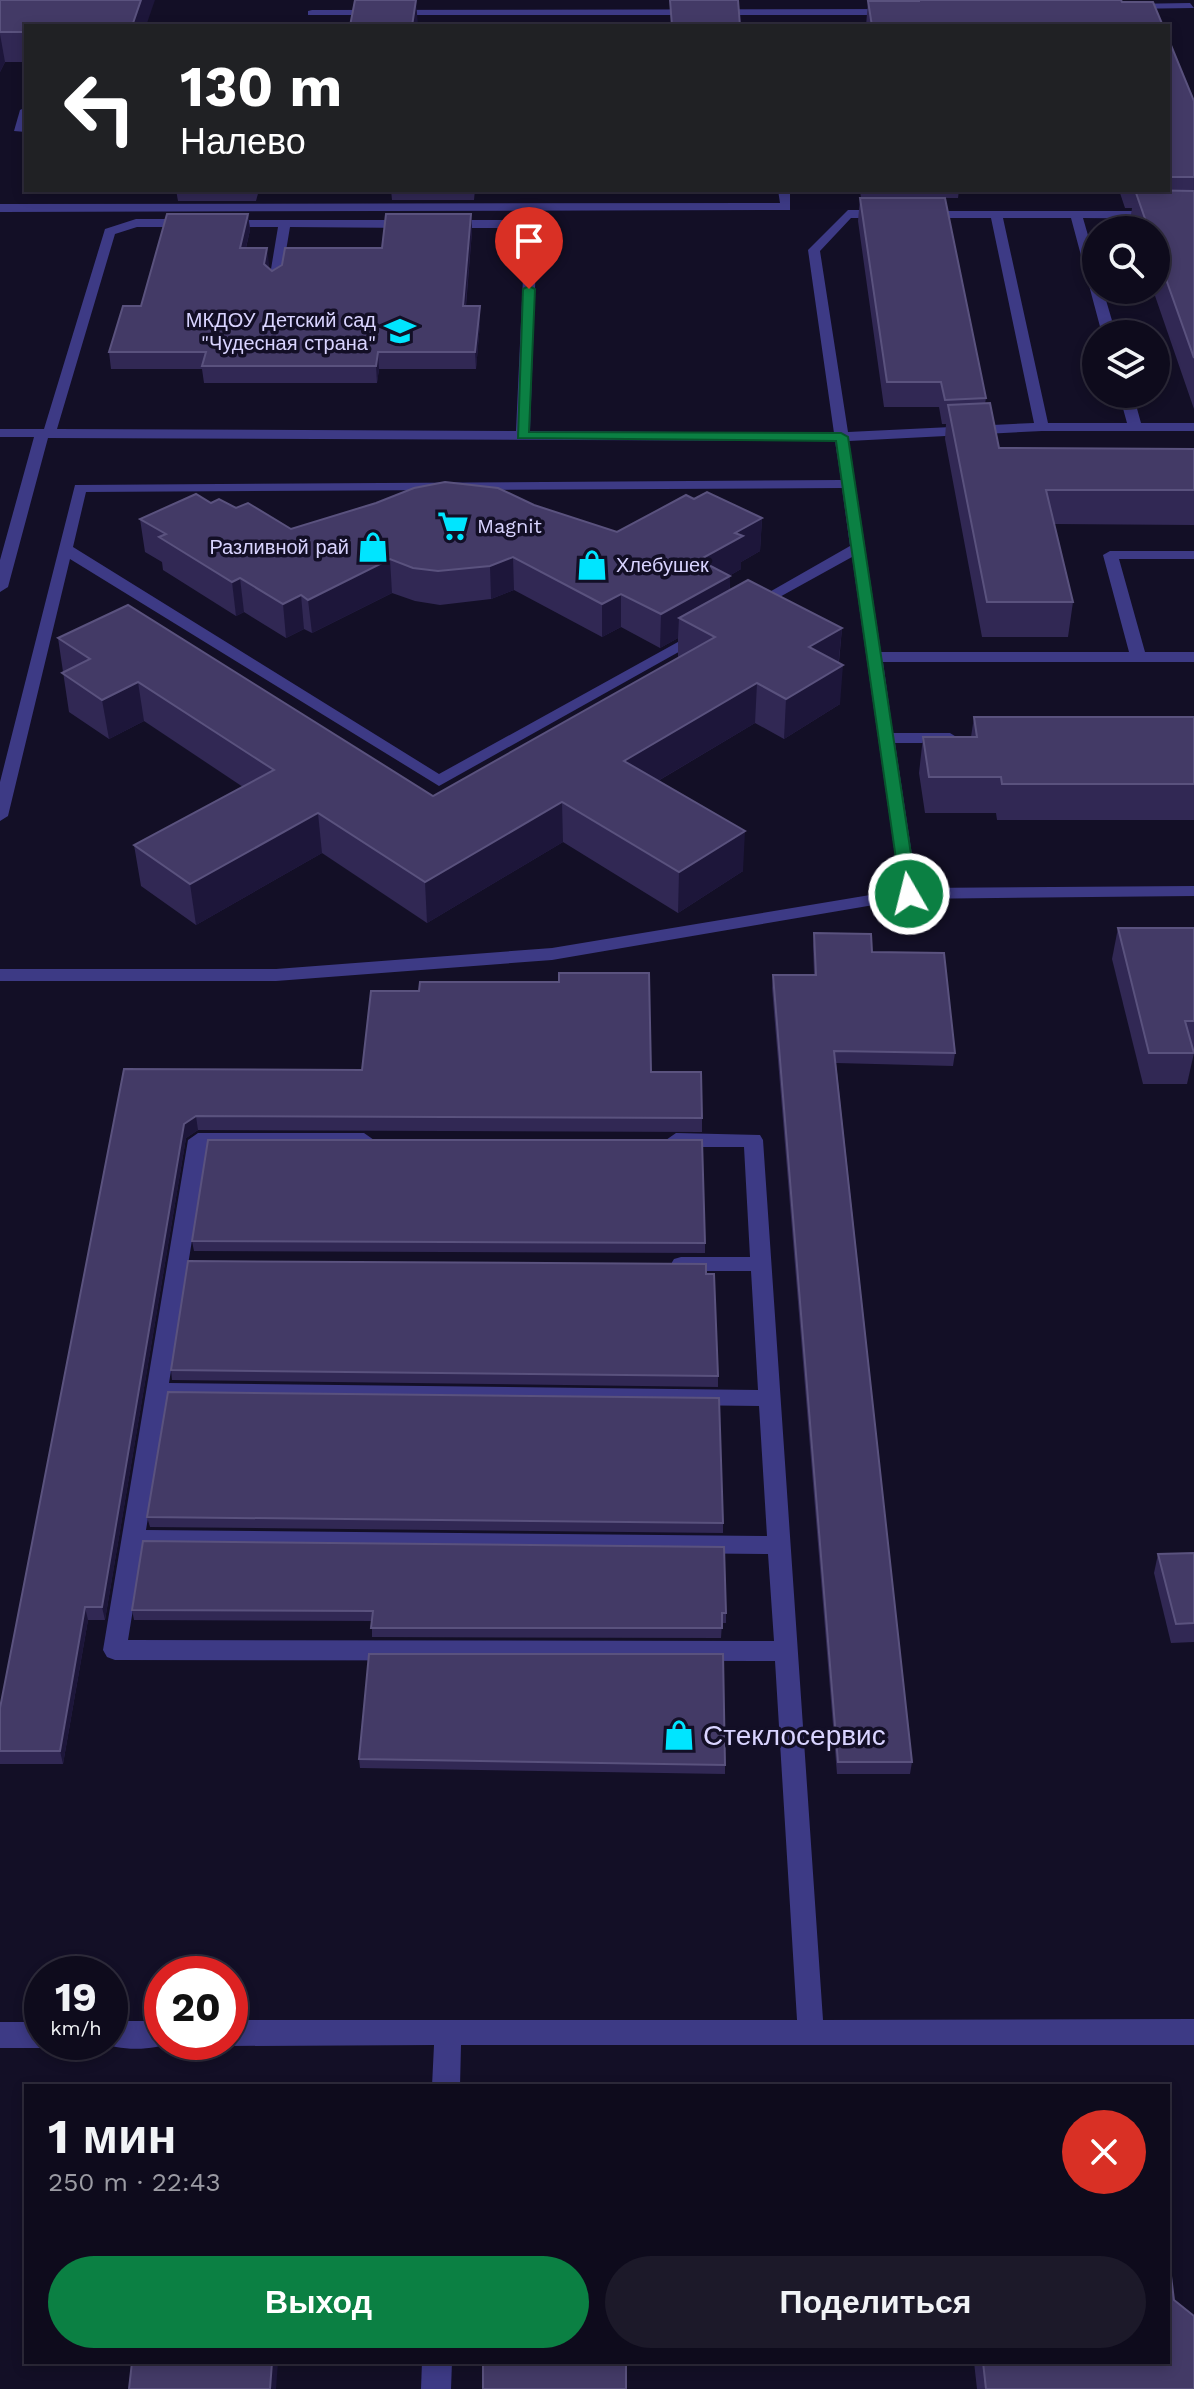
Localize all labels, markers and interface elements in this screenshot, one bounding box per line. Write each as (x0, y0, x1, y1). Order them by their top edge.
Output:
text: 130 m (180, 54, 342, 120)
icon: left (48, 56, 152, 160)
text: Налево (180, 121, 306, 163)
pin (495, 207, 563, 289)
map controls (1082, 216, 1170, 408)
button: search (1082, 216, 1170, 304)
icon: arrive (507, 219, 551, 263)
place label: МКДОУ Детский сад "Чудесная страна" (186, 308, 376, 355)
school or university icon: МКДОУ Детский сад "Чудесная страна" (383, 314, 417, 348)
button: layers (1082, 320, 1170, 408)
supermarket icon: Magnit (436, 509, 470, 543)
place label: Magnit (477, 514, 543, 538)
shop icon: Разливной рай (356, 530, 390, 564)
place label: Разливной рай (209, 535, 349, 559)
shop icon: Хлебушек (575, 548, 609, 582)
place label: Хлебушек (616, 553, 709, 577)
position arrow (867, 852, 951, 936)
shop icon: Стеклосервис (662, 1718, 696, 1752)
place label: Стеклосервис (703, 1719, 886, 1752)
speed limit sign: 20 (144, 1956, 248, 2060)
text: 19 (55, 1974, 97, 2021)
text: km/h (50, 2016, 102, 2040)
text: 1 мин (48, 2108, 176, 2165)
button: close (1062, 2110, 1146, 2194)
text: 250 m · 22:43 (48, 2167, 221, 2197)
button: Выход (48, 2256, 589, 2348)
button: Поделиться (605, 2256, 1146, 2348)

